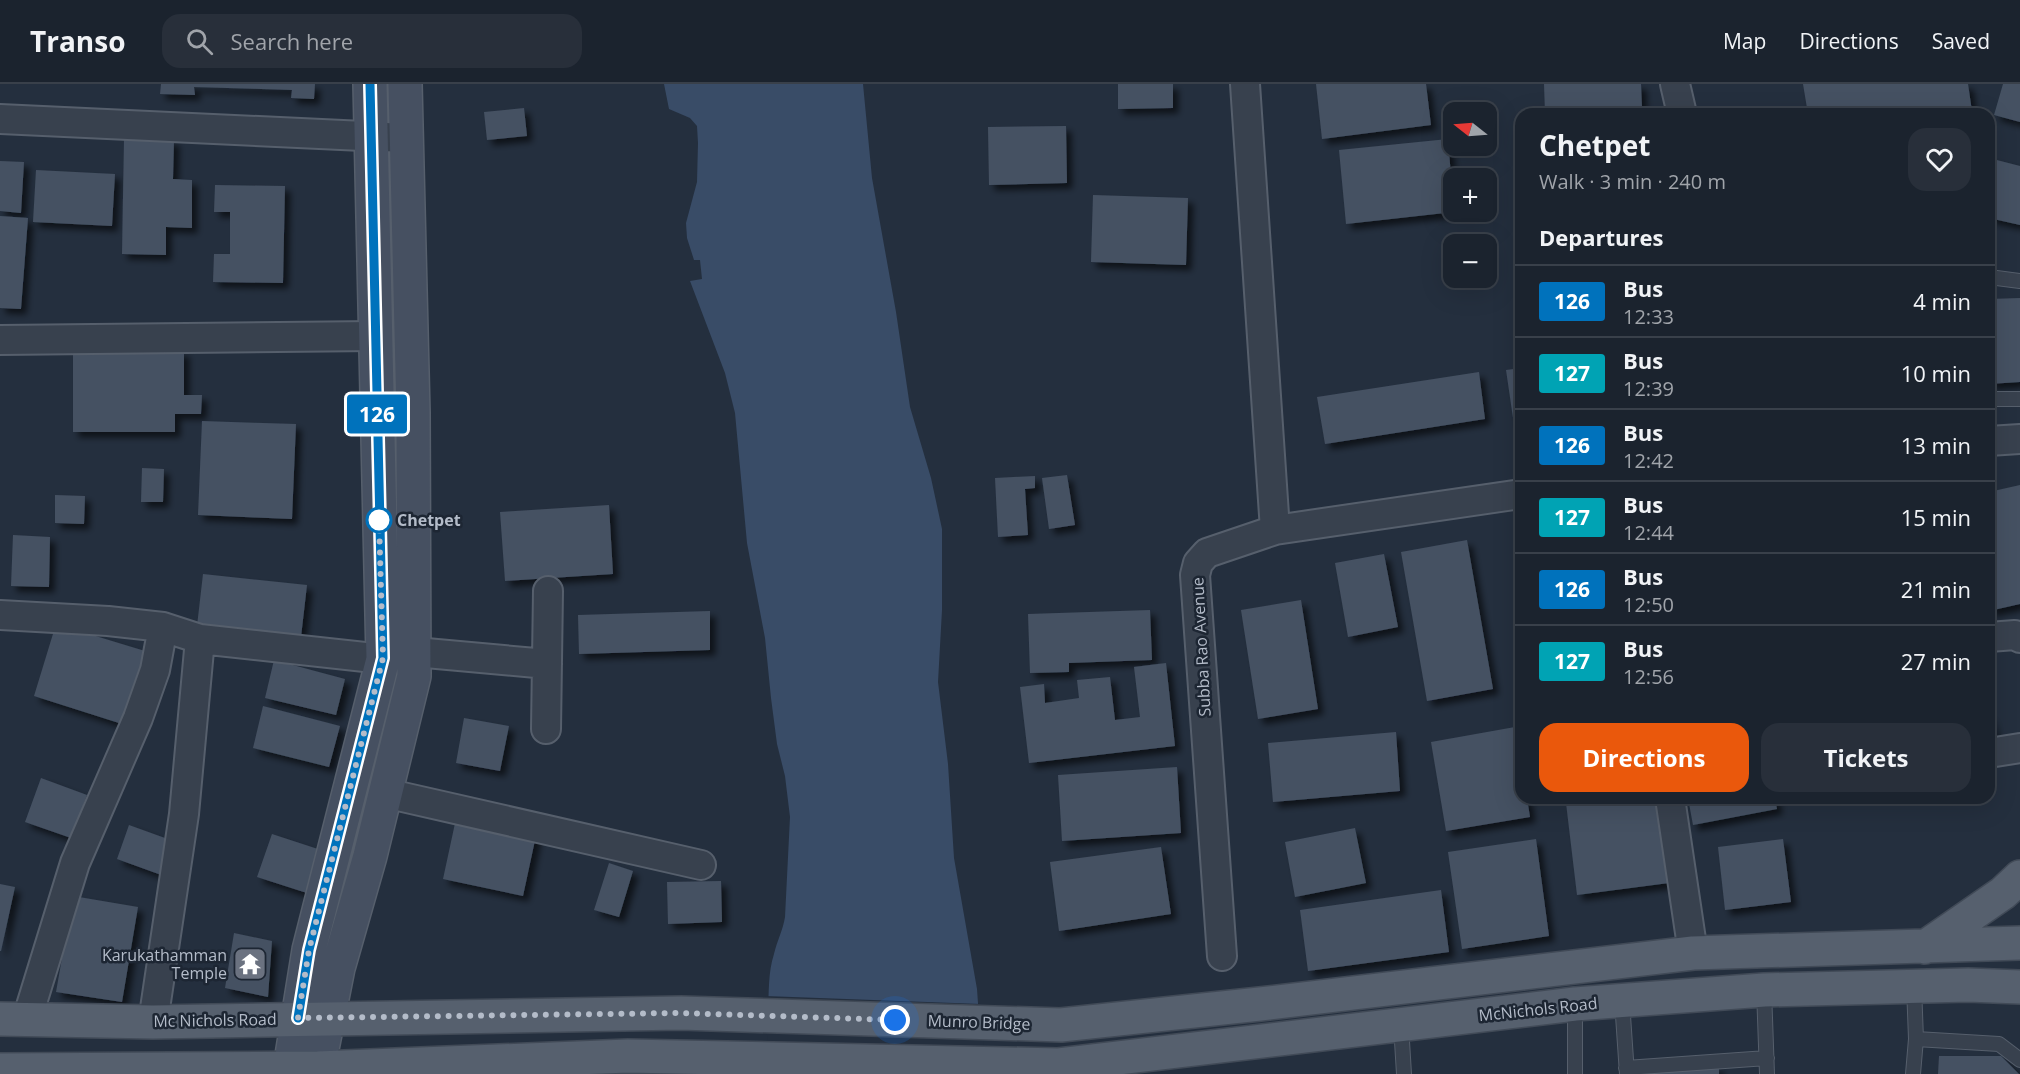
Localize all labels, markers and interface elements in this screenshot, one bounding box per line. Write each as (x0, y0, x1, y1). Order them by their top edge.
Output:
search box (162, 14, 582, 68)
text: Transo (30, 22, 126, 60)
icon: search (183, 25, 216, 58)
text: Search here (231, 26, 353, 56)
text: Map (1723, 27, 1766, 55)
text: Directions (1799, 27, 1899, 55)
text: Saved (1932, 27, 1990, 55)
north arrow (1443, 102, 1497, 156)
map controls (1443, 102, 1497, 288)
text: Chetpet (1539, 126, 1650, 164)
button: heart (1908, 128, 1971, 191)
button: + (1443, 168, 1497, 222)
text: Walk · 3 min · 240 m (1539, 168, 1726, 195)
text: Departures (1539, 222, 1663, 252)
button: − (1443, 234, 1497, 288)
text: Bus (1623, 273, 1663, 303)
text: 4 min (1913, 286, 1971, 316)
text: 126 (1554, 287, 1590, 315)
text: 12:33 (1623, 303, 1674, 330)
text: Bus (1623, 345, 1663, 375)
text: 10 min (1901, 358, 1971, 388)
text: 127 (1554, 359, 1590, 387)
text: 12:39 (1623, 375, 1674, 402)
line badge: 126 (342, 394, 412, 434)
text: 126 (359, 400, 395, 428)
text: Bus (1623, 417, 1663, 447)
text: 13 min (1901, 430, 1971, 460)
text: 126 (1554, 431, 1590, 459)
text: 12:42 (1623, 447, 1674, 474)
text: Bus (1623, 489, 1663, 519)
text: 15 min (1901, 502, 1971, 532)
text: 127 (1554, 503, 1590, 531)
marker: Chetpet (366, 507, 392, 533)
place label: Chetpet (397, 509, 461, 531)
text: 12:44 (1623, 519, 1674, 546)
text: Bus (1623, 561, 1663, 591)
text: 21 min (1901, 574, 1971, 604)
text: 126 (1554, 575, 1590, 603)
street label: Subba Rao Avenue (1186, 577, 1216, 717)
text: 12:50 (1623, 591, 1674, 618)
text: Bus (1623, 633, 1663, 663)
text: 27 min (1901, 646, 1971, 676)
text: 127 (1554, 647, 1590, 675)
text: 12:56 (1623, 663, 1674, 690)
button: Directions (1539, 723, 1749, 792)
button: Tickets (1761, 723, 1971, 792)
place label: Karukathamman Temple (102, 944, 227, 984)
temple icon: Karukathamman Temple (232, 946, 268, 982)
street label: McNichols Road (1478, 992, 1598, 1026)
your location (880, 1005, 910, 1035)
street label: Mc Nichols Road (153, 1008, 277, 1032)
street label: Munro Bridge (927, 1009, 1031, 1035)

